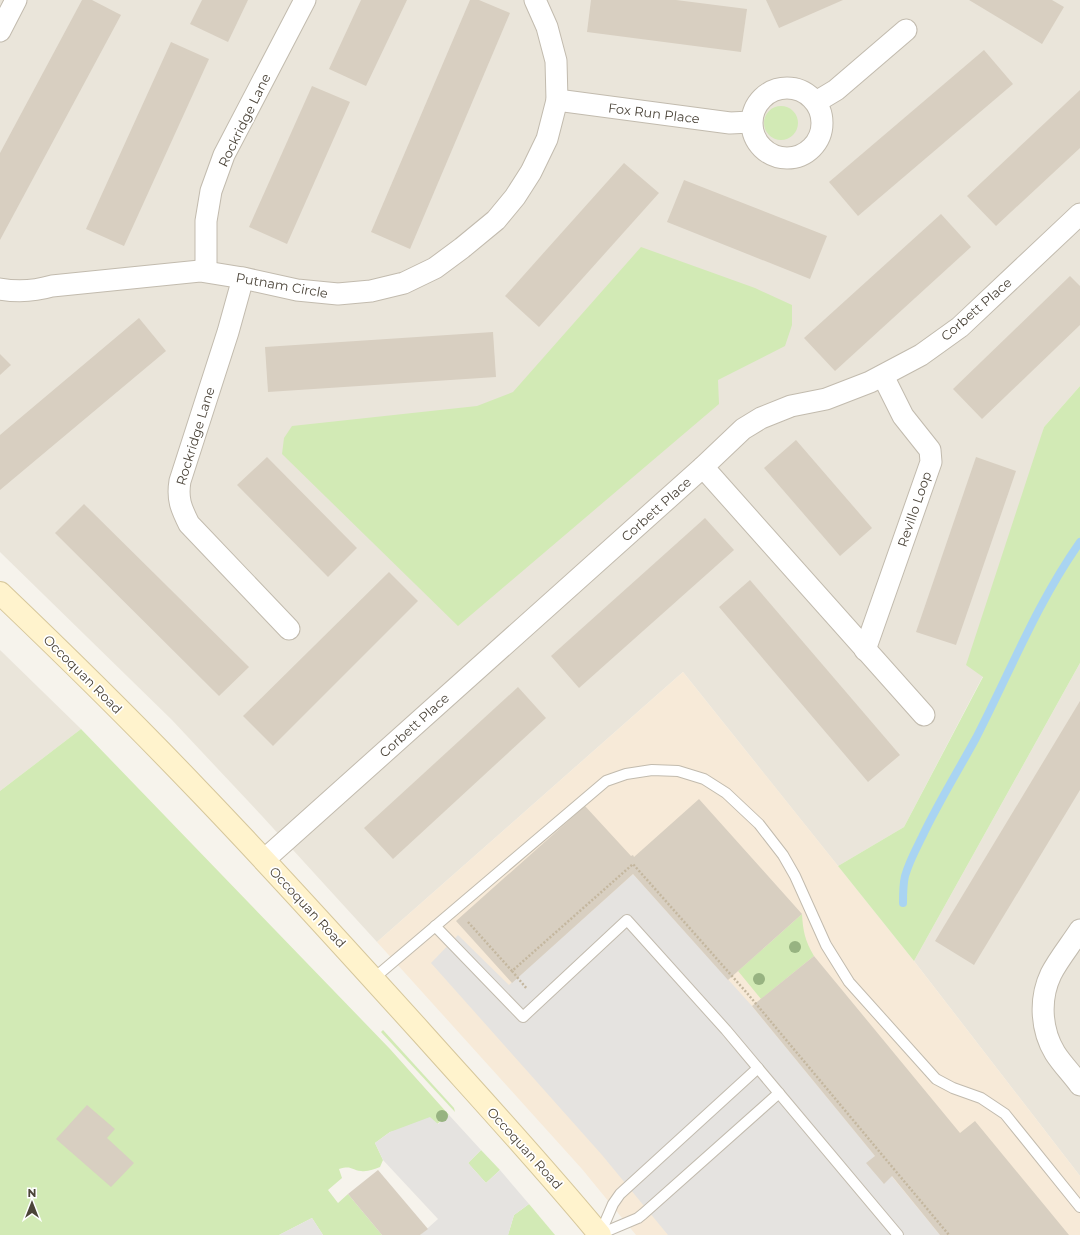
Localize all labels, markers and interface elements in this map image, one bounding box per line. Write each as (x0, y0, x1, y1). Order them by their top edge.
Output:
street label: Rockridge Lane (214, 71, 274, 169)
street label: Fox Run Place (607, 99, 701, 127)
street label: Putnam Circle (235, 269, 329, 301)
street label: Corbett Place (937, 274, 1015, 344)
street label: Rockridge Lane (172, 385, 218, 487)
street label: Revillo Loop (894, 469, 934, 549)
street label: Corbett Place (618, 473, 694, 544)
street label: Occoquan Road (40, 631, 126, 717)
street label: Corbett Place (376, 689, 452, 760)
street label: Occoquan Road (266, 863, 350, 951)
street label: Occoquan Road (484, 1104, 566, 1192)
north arrow (12, 1183, 52, 1223)
text: N (28, 1186, 36, 1200)

